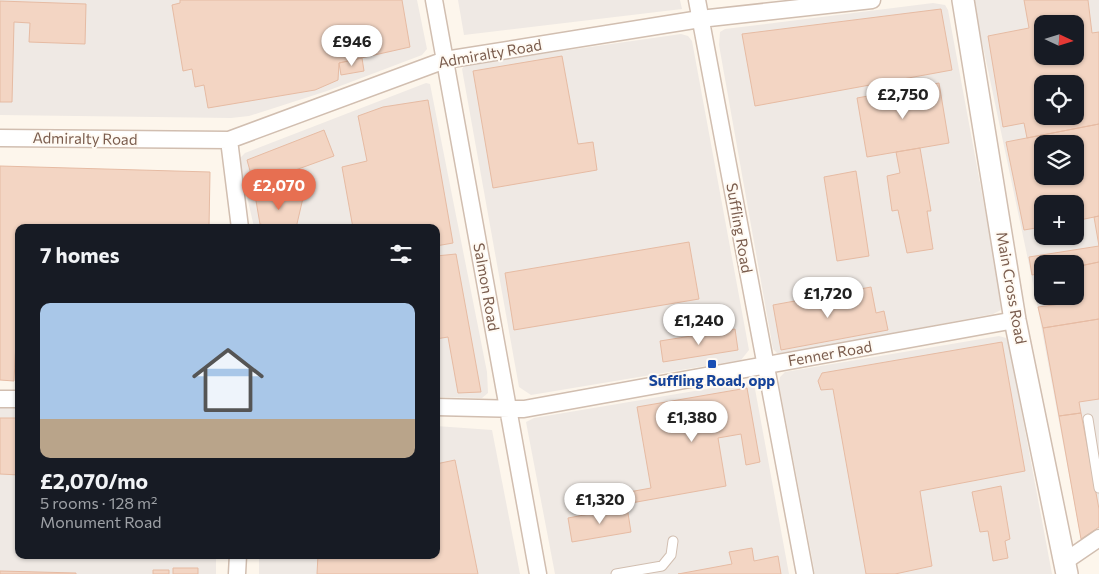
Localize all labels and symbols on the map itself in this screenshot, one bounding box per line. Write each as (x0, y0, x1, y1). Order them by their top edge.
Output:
north arrow (1034, 15, 1084, 65)
pin: £946 (322, 24, 382, 67)
street label: Admiralty Road (437, 35, 543, 71)
pin: £2,750 (862, 78, 944, 120)
street label: Admiralty Road (32, 128, 138, 148)
pin: £2,070 (238, 168, 320, 211)
street label: Suffling Road (723, 181, 757, 274)
street label: Main Cross Road (993, 230, 1031, 345)
street label: Salmon Road (470, 241, 504, 332)
pin: £1,720 (787, 276, 869, 319)
pin: £1,240 (658, 304, 740, 346)
street label: Fenner Road (786, 337, 873, 369)
marker: Suffling Road, opp (706, 358, 718, 370)
place label: Suffling Road, opp (649, 371, 775, 389)
pin: £1,380 (651, 400, 733, 443)
pin: £1,320 (559, 482, 641, 525)

